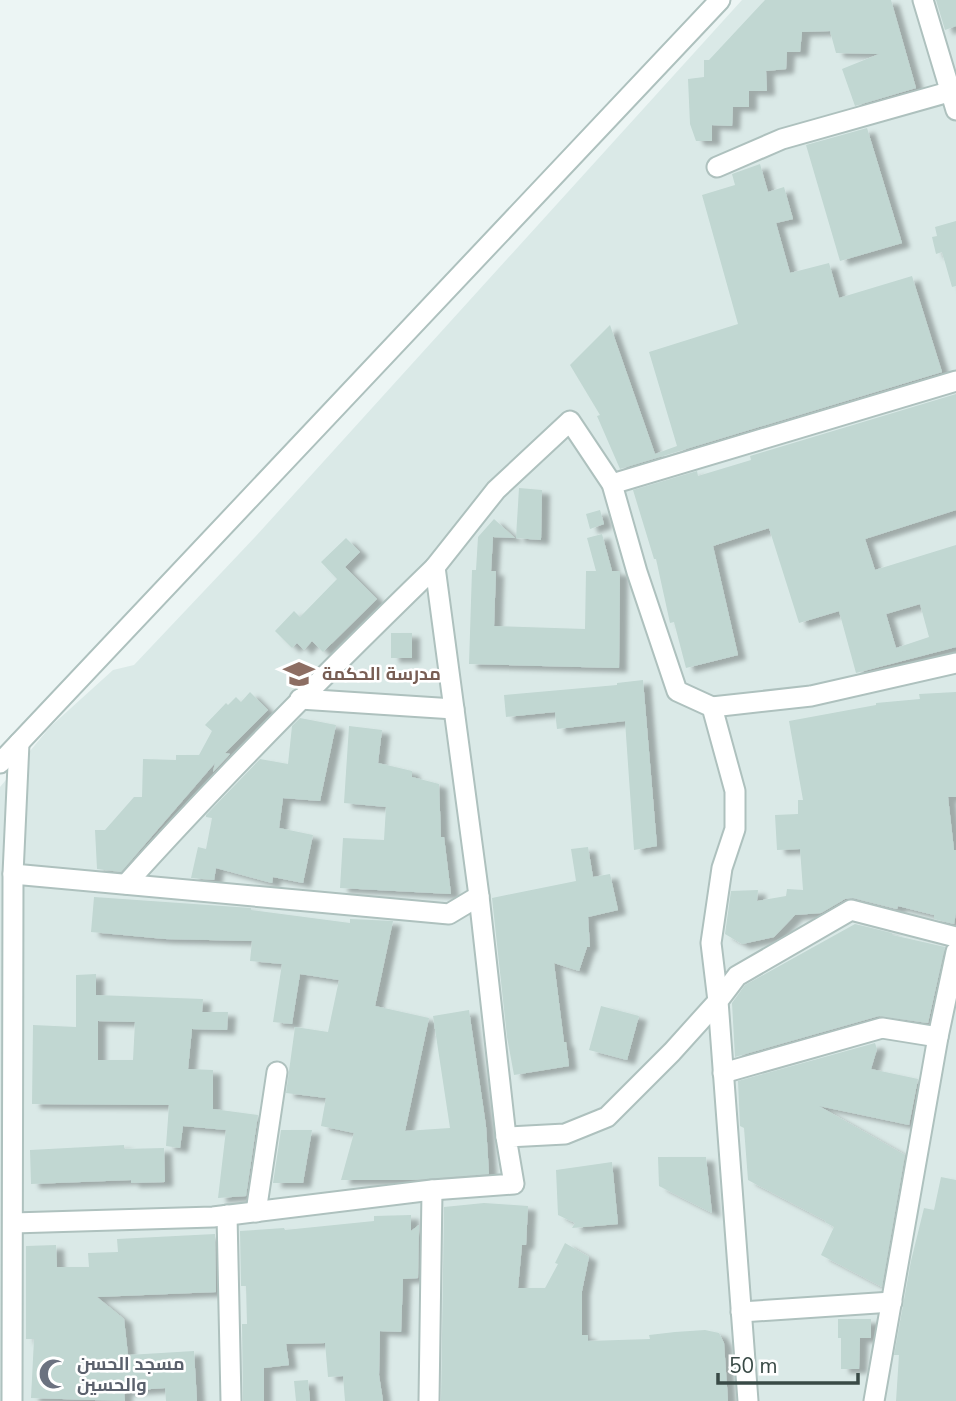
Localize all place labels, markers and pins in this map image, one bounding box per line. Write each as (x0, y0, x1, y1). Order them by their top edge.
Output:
school or university icon: مدرسة الحكمة (282, 657, 316, 691)
place label: مدرسة الحكمة (322, 662, 441, 686)
place label: مسجد الحسن والحسين (77, 1352, 185, 1397)
mosque icon: مسجد الحسن والحسين (37, 1357, 71, 1391)

